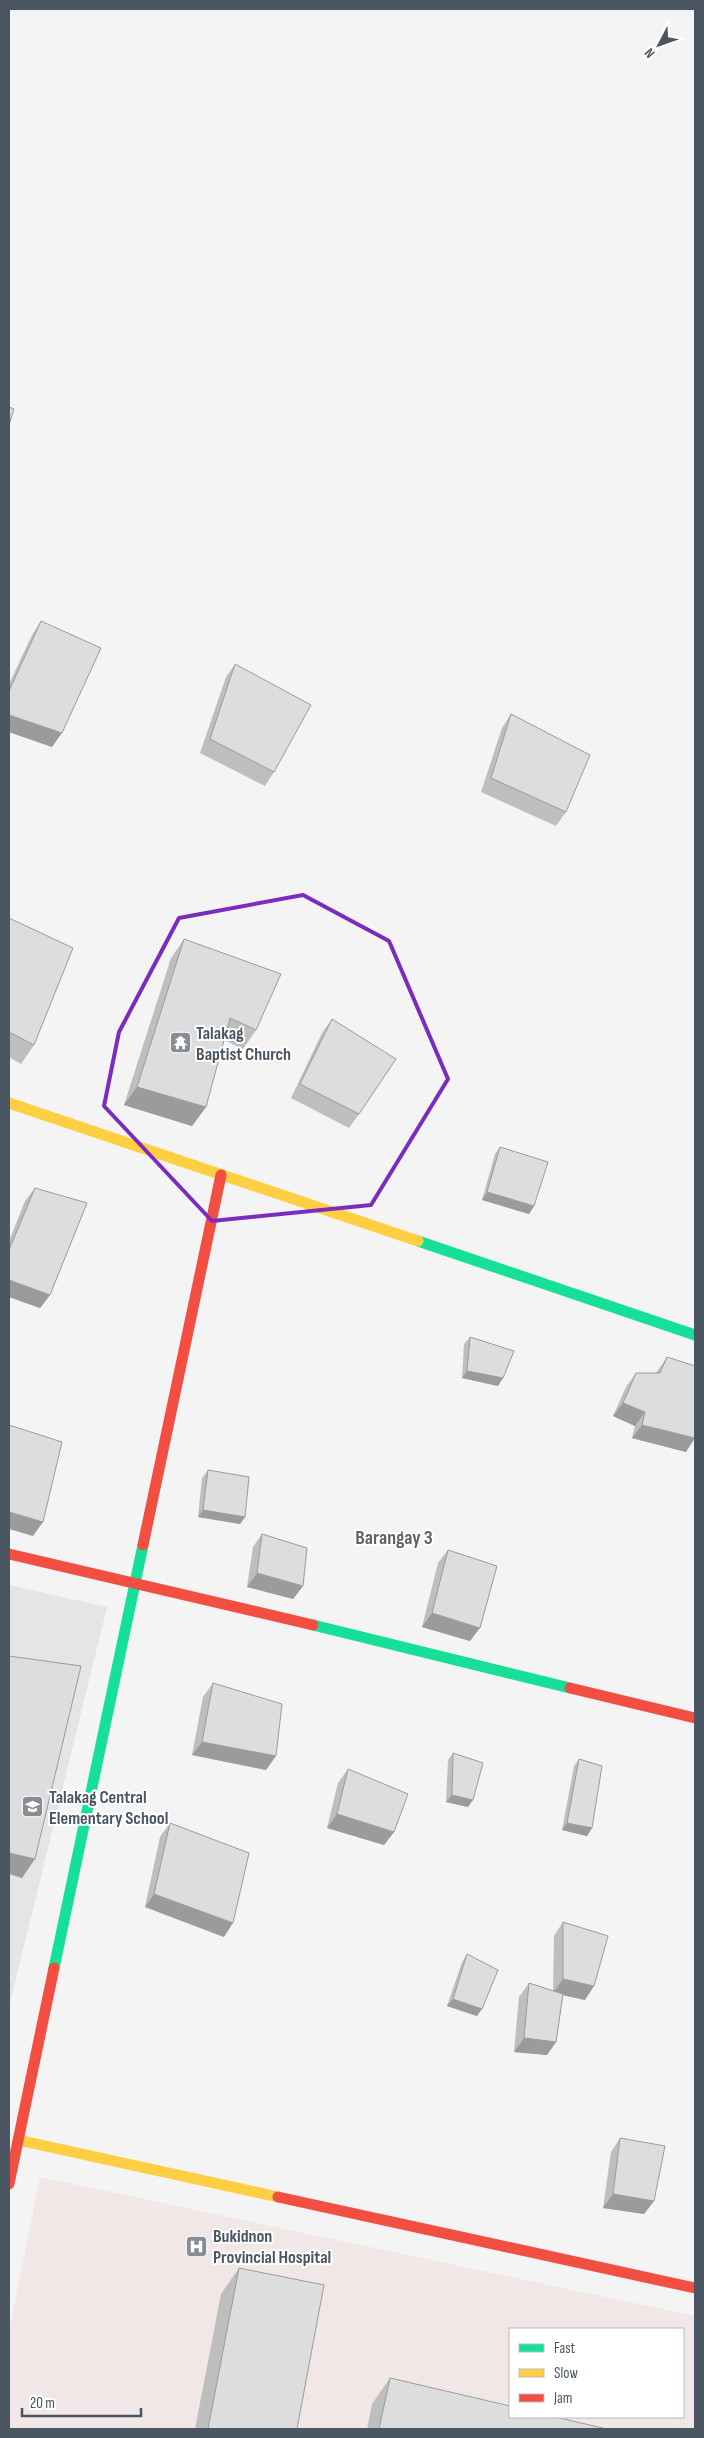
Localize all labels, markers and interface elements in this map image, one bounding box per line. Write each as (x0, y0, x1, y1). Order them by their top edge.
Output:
north arrow (634, 20, 684, 70)
text: N (641, 45, 658, 62)
place label: Talakag Baptist Church (196, 1023, 291, 1065)
temple icon: Talakag Baptist Church (168, 1031, 192, 1055)
district label: Barangay 3 (355, 1526, 433, 1550)
place label: Talakag Central Elementary School (49, 1787, 168, 1829)
school or university icon: Talakag Central Elementary School (21, 1795, 45, 1819)
place label: Bukidnon Provincial Hospital (213, 2226, 331, 2268)
hospital icon: Bukidnon Provincial Hospital (185, 2234, 209, 2258)
legend (509, 2328, 684, 2418)
text: Fast (554, 2339, 576, 2358)
text: Slow (554, 2364, 578, 2383)
scale bar (22, 2386, 141, 2418)
text: Jam (553, 2389, 572, 2408)
text: 20 m (30, 2394, 55, 2413)

